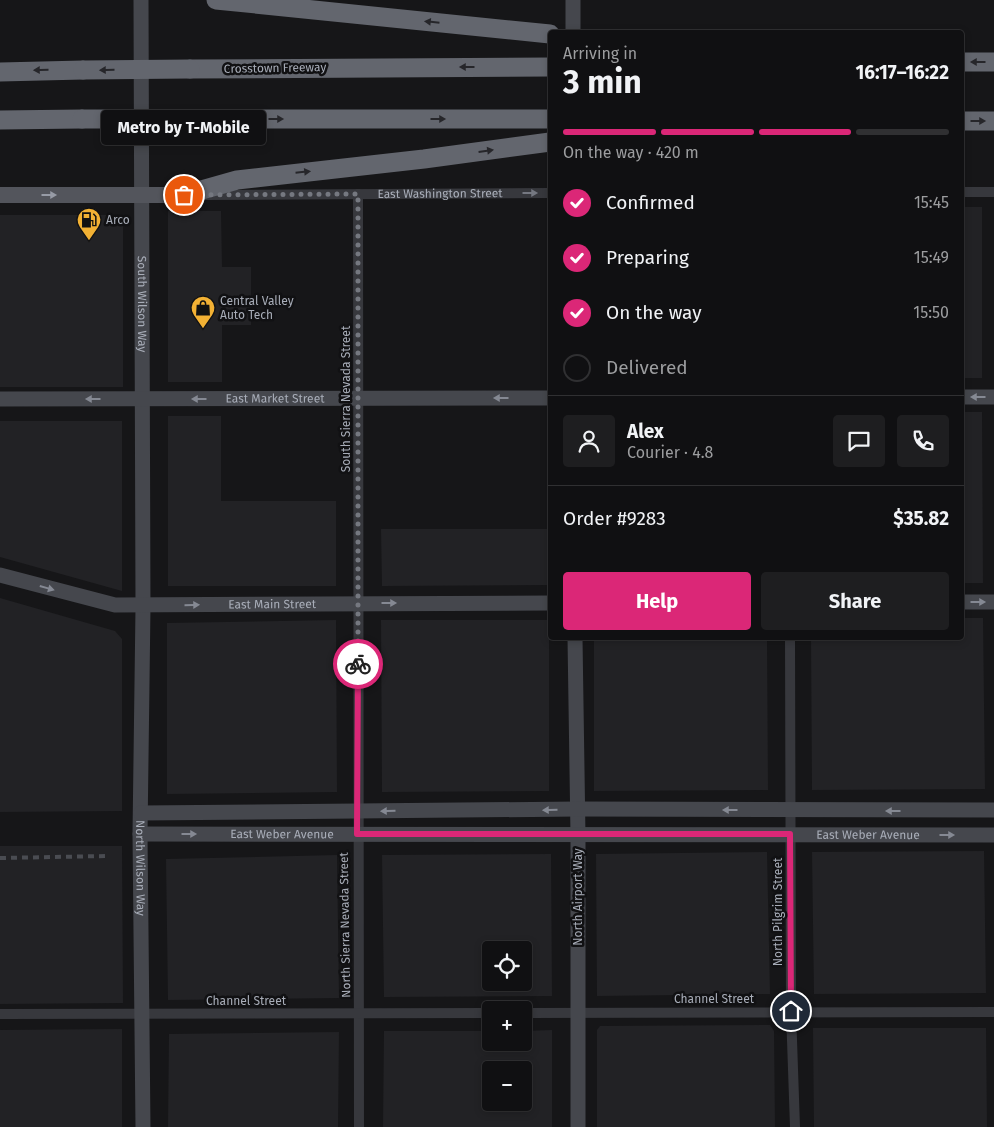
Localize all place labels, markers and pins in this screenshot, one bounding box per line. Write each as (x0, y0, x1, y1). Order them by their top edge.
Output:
callout: Metro by T-Mobile (101, 110, 266, 145)
pin (163, 174, 205, 216)
fuel station icon: Arco (76, 207, 102, 241)
place label: Arco (106, 213, 130, 227)
place label: Central Valley Auto Tech (220, 294, 294, 322)
shop icon: Central Valley Auto Tech (190, 295, 216, 329)
pin (770, 990, 812, 1032)

